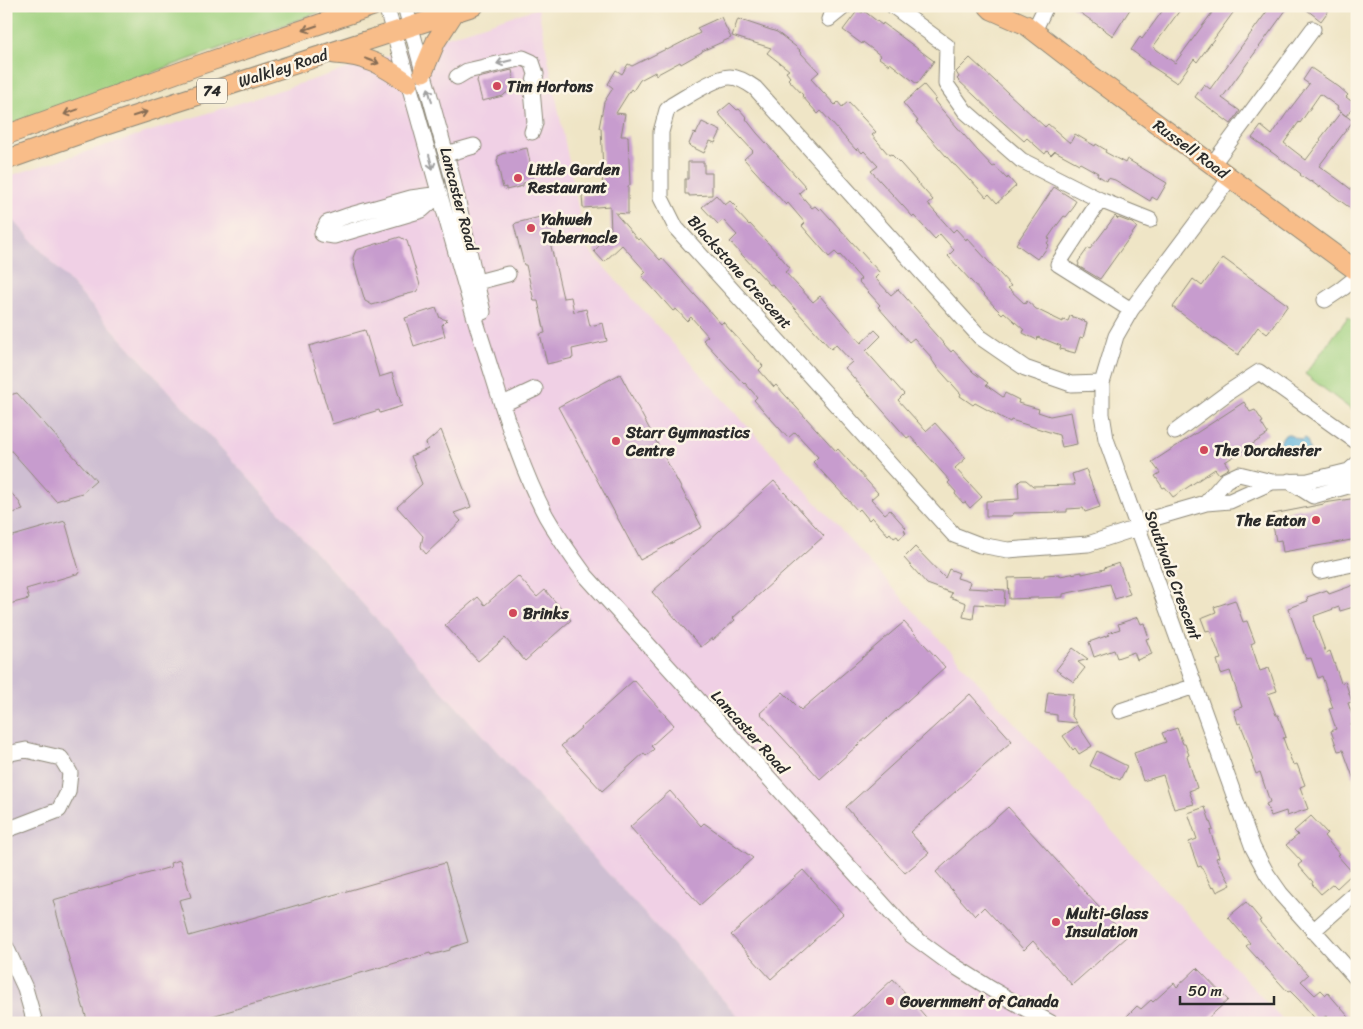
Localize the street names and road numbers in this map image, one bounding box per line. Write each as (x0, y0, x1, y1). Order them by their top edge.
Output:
street label: Walkley Road (234, 39, 333, 96)
road number: 74 (197, 78, 227, 104)
street label: Russell Road (1147, 111, 1237, 188)
street label: Lancaster Road (431, 144, 487, 256)
street label: Blackstone Crescent (680, 208, 800, 336)
street label: Southvale Crescent (1136, 506, 1210, 645)
street label: Lancaster Road (704, 683, 797, 782)

